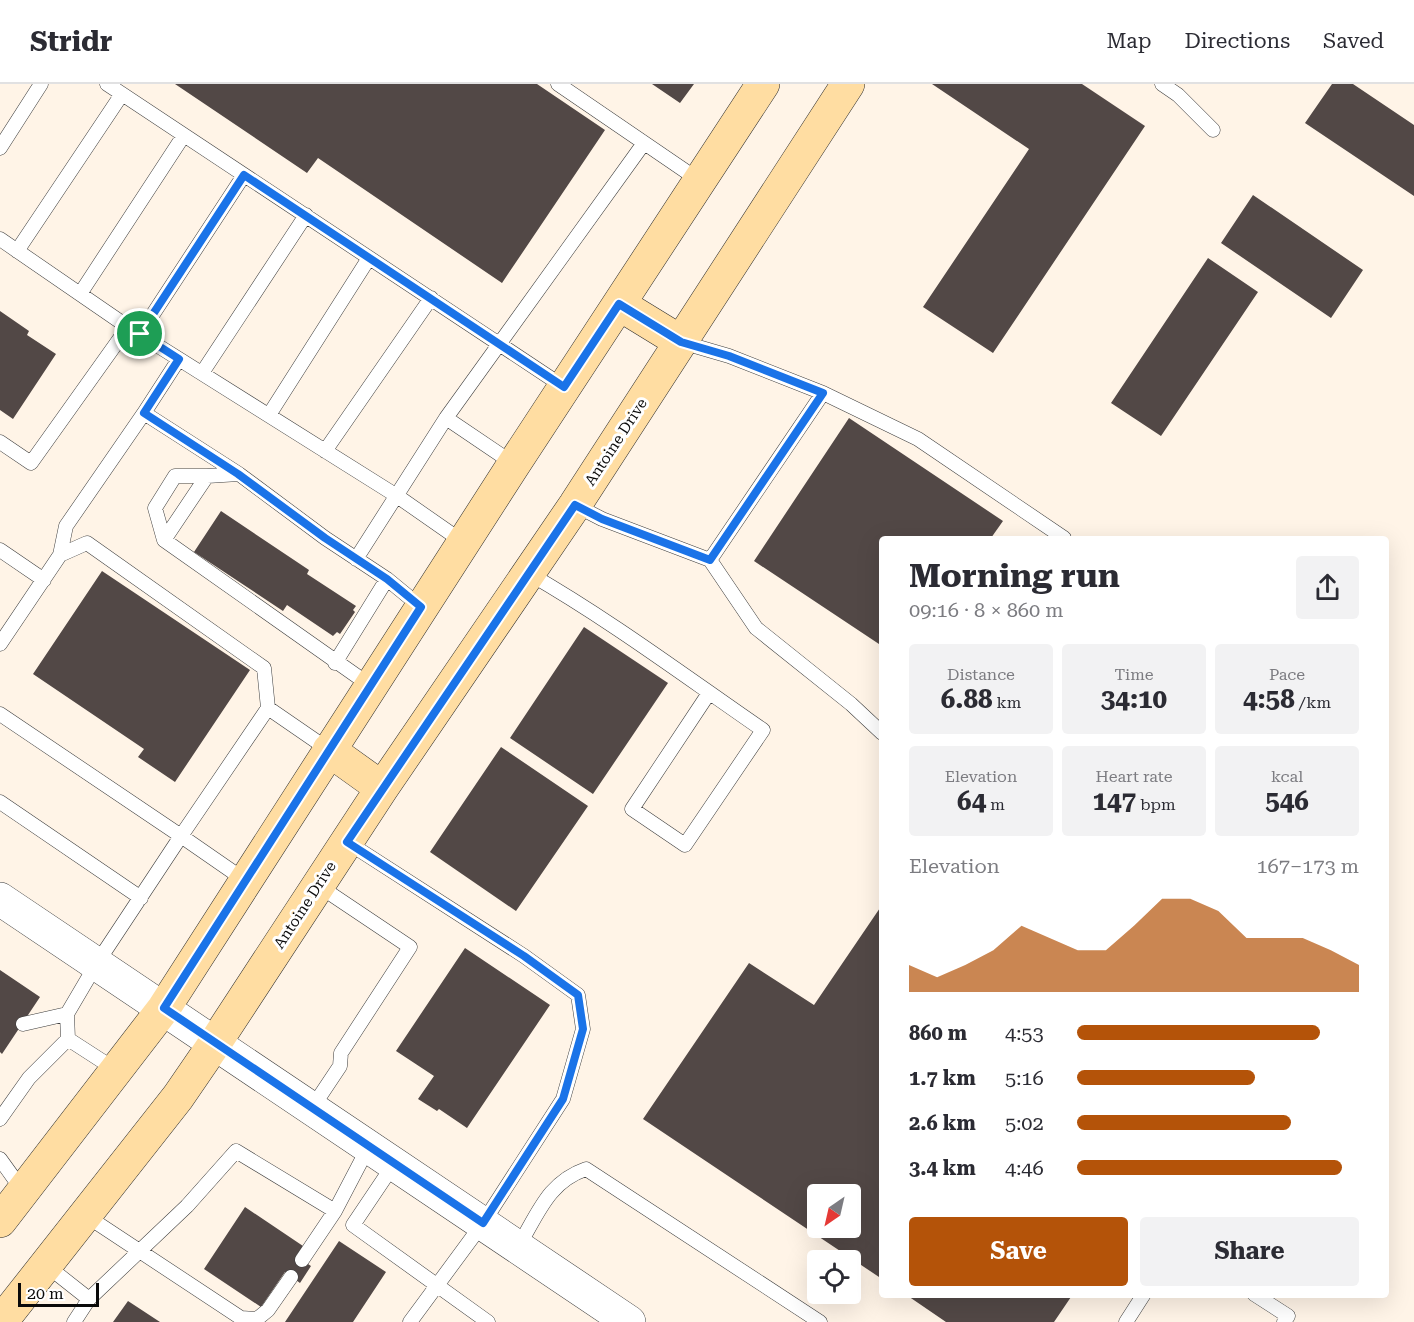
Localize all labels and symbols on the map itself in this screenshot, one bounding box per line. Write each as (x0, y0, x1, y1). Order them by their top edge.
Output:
pin (114, 308, 165, 359)
street label: Antoine Drive (581, 395, 651, 489)
street label: Antoine Drive (270, 858, 340, 952)
north arrow (807, 1184, 861, 1238)
scale bar (18, 1280, 99, 1308)

